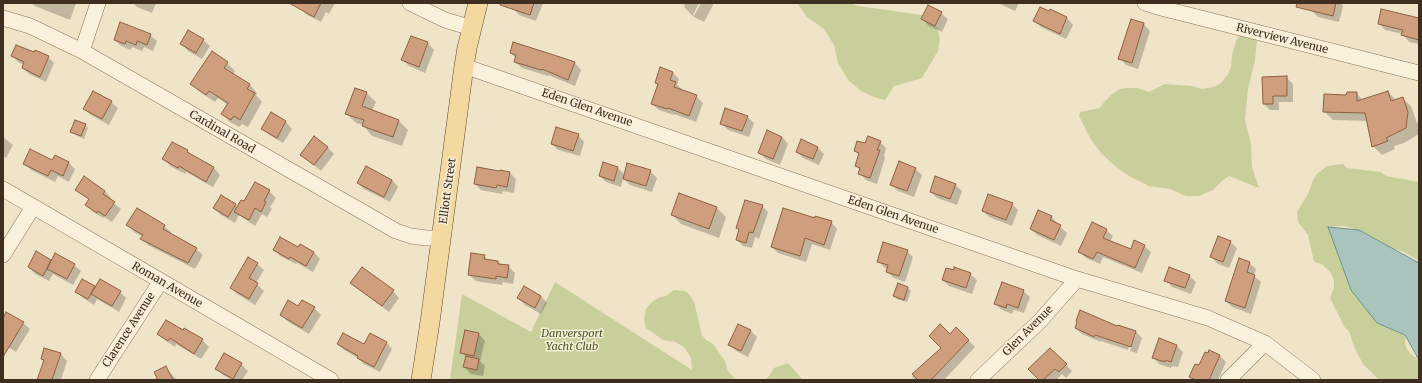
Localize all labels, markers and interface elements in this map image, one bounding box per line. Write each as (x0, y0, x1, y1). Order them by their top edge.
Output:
street label: Riverview Avenue (1235, 21, 1329, 57)
street label: Eden Glen Avenue (540, 86, 634, 130)
street label: Cardinal Road (187, 108, 257, 156)
street label: Elliott Street (437, 157, 459, 225)
street label: Eden Glen Avenue (846, 193, 940, 237)
street label: Roman Avenue (129, 259, 205, 311)
street label: Clarence Avenue (100, 290, 158, 370)
street label: Glen Avenue (1000, 303, 1056, 359)
park label: Danversport Yacht Club (541, 327, 603, 353)

